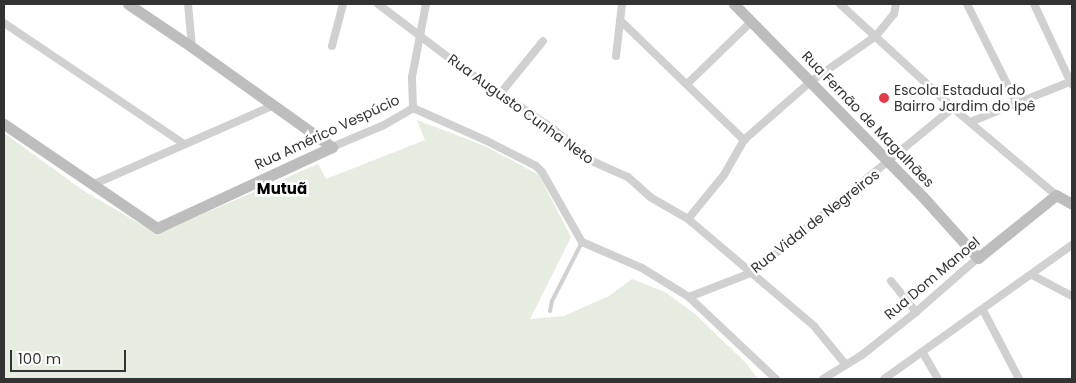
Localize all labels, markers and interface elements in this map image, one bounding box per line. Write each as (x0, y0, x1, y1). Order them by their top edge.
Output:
street label: Rua Fernão de Magalhães (798, 47, 938, 191)
street label: Rua Augusto Cunha Neto (445, 50, 597, 168)
place label: Escola Estadual do Bairro Jardim do Ipê (894, 82, 1036, 114)
street label: Rua Américo Vespúcio (252, 91, 402, 173)
marker: Escola Estadual do Bairro Jardim do Ipê (878, 92, 890, 104)
street label: Rua Vidal de Negreiros (747, 166, 883, 276)
district label: Mutuã (257, 180, 307, 198)
street label: Rua Dom Manoel (881, 233, 983, 323)
scale bar (12, 340, 129, 372)
text: 100 m (18, 348, 61, 369)

